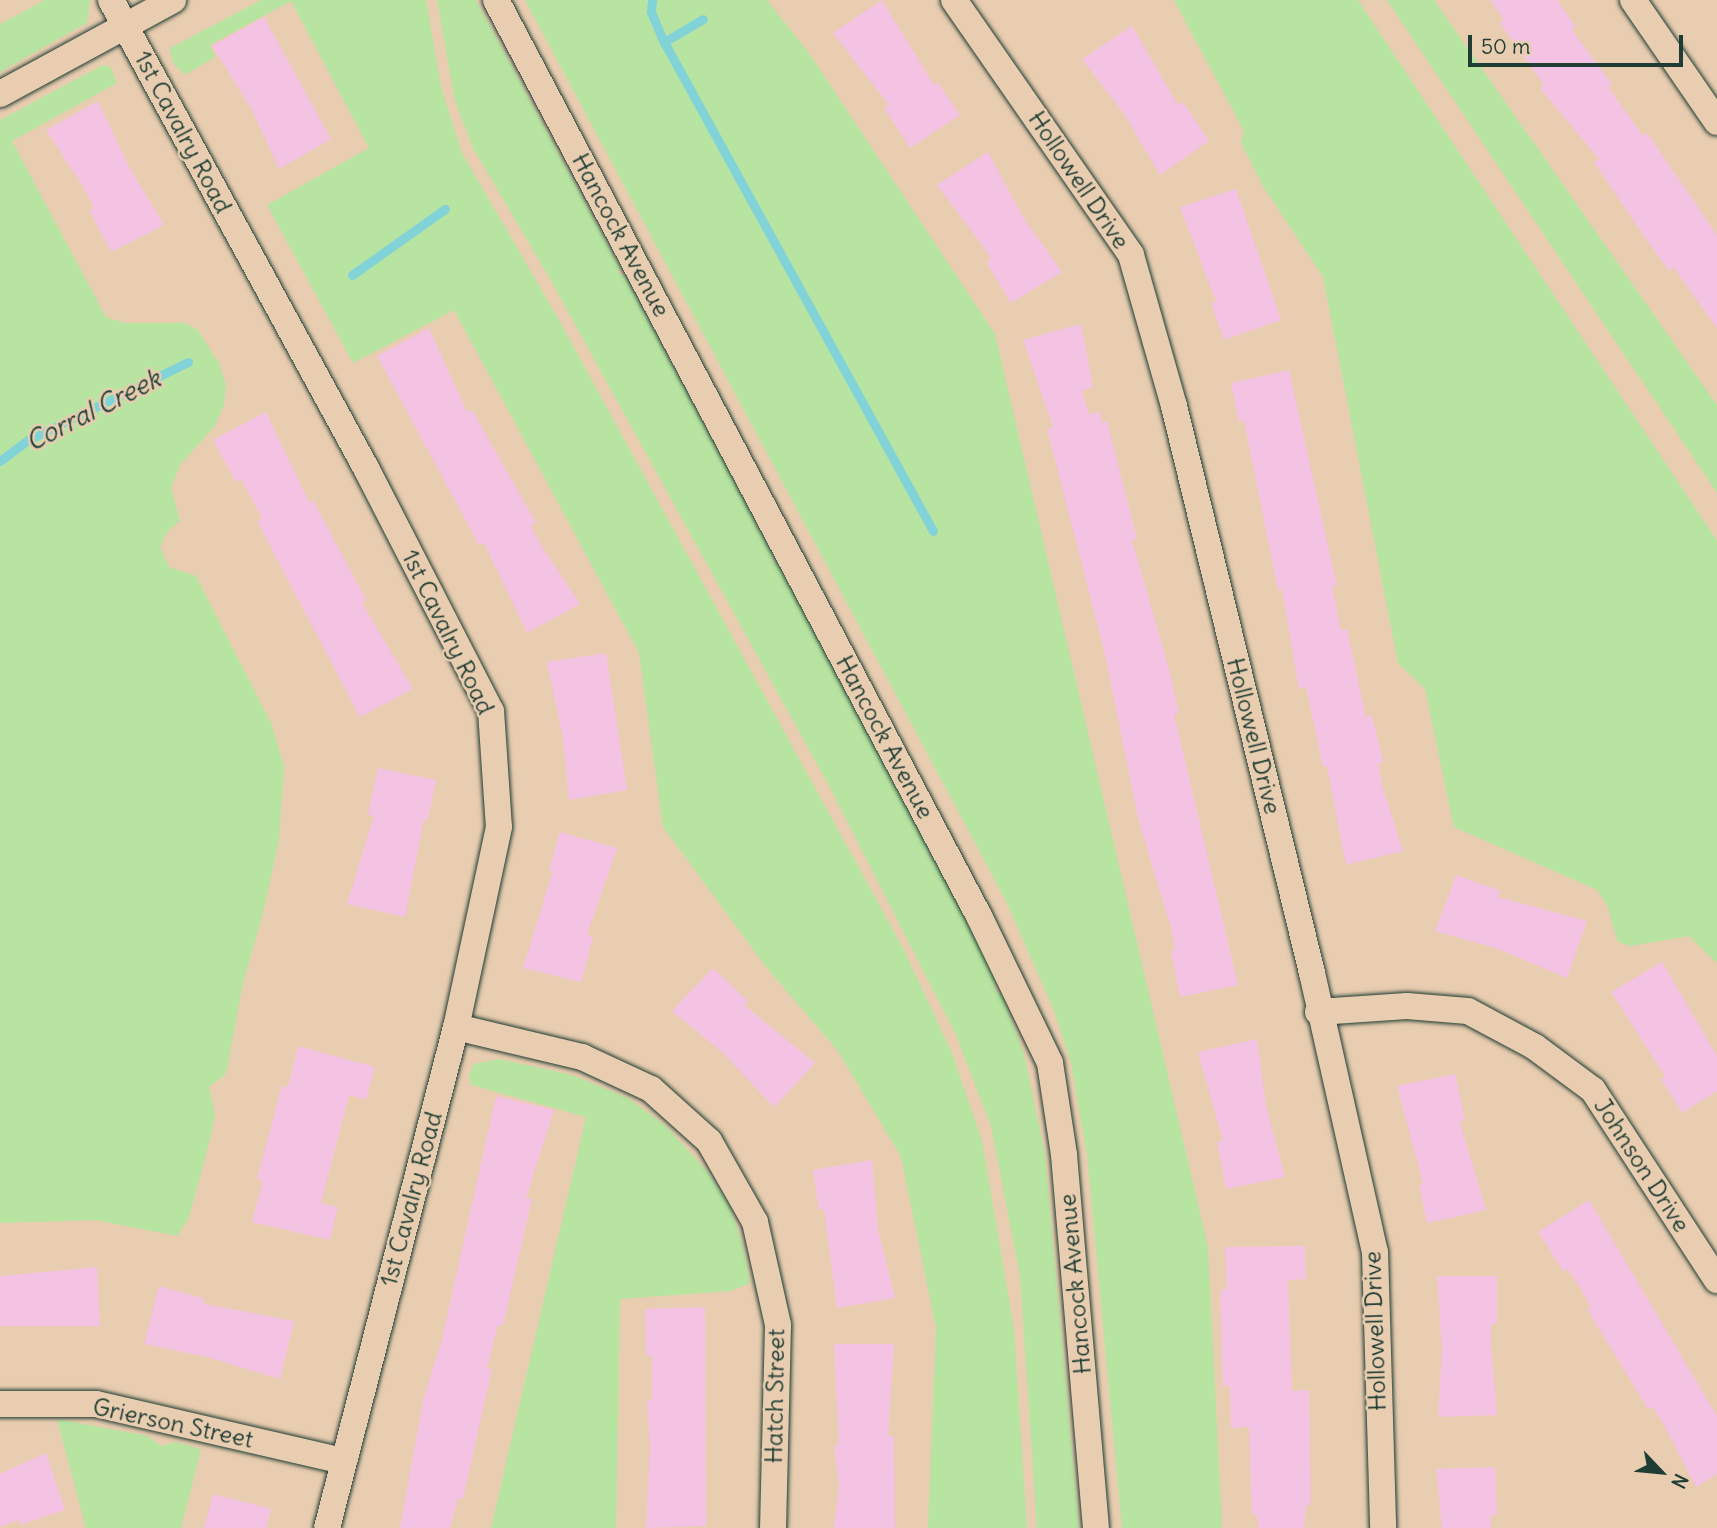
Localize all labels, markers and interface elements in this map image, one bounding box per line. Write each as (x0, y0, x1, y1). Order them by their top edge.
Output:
scale bar (1472, 21, 1687, 65)
text: 50 m (1481, 33, 1530, 60)
street label: 1st Cavalry Road (128, 46, 238, 218)
street label: Hollowell Drive (1022, 106, 1136, 254)
street label: Hancock Avenue (566, 148, 676, 322)
water label: Corral Creek (20, 363, 166, 457)
street label: 1st Cavalry Road (396, 545, 500, 719)
street label: Hancock Avenue (830, 650, 940, 824)
street label: Hollowell Drive (1221, 655, 1287, 817)
street label: Johnson Drive (1588, 1093, 1696, 1237)
street label: 1st Cavalry Road (374, 1109, 448, 1289)
street label: Hancock Avenue (1053, 1193, 1097, 1375)
street label: Hollowell Drive (1358, 1251, 1392, 1411)
street label: Hatch Street (759, 1328, 791, 1464)
street label: Grierson Street (90, 1392, 256, 1454)
north arrow (1626, 1437, 1696, 1507)
text: N (1666, 1470, 1694, 1492)

